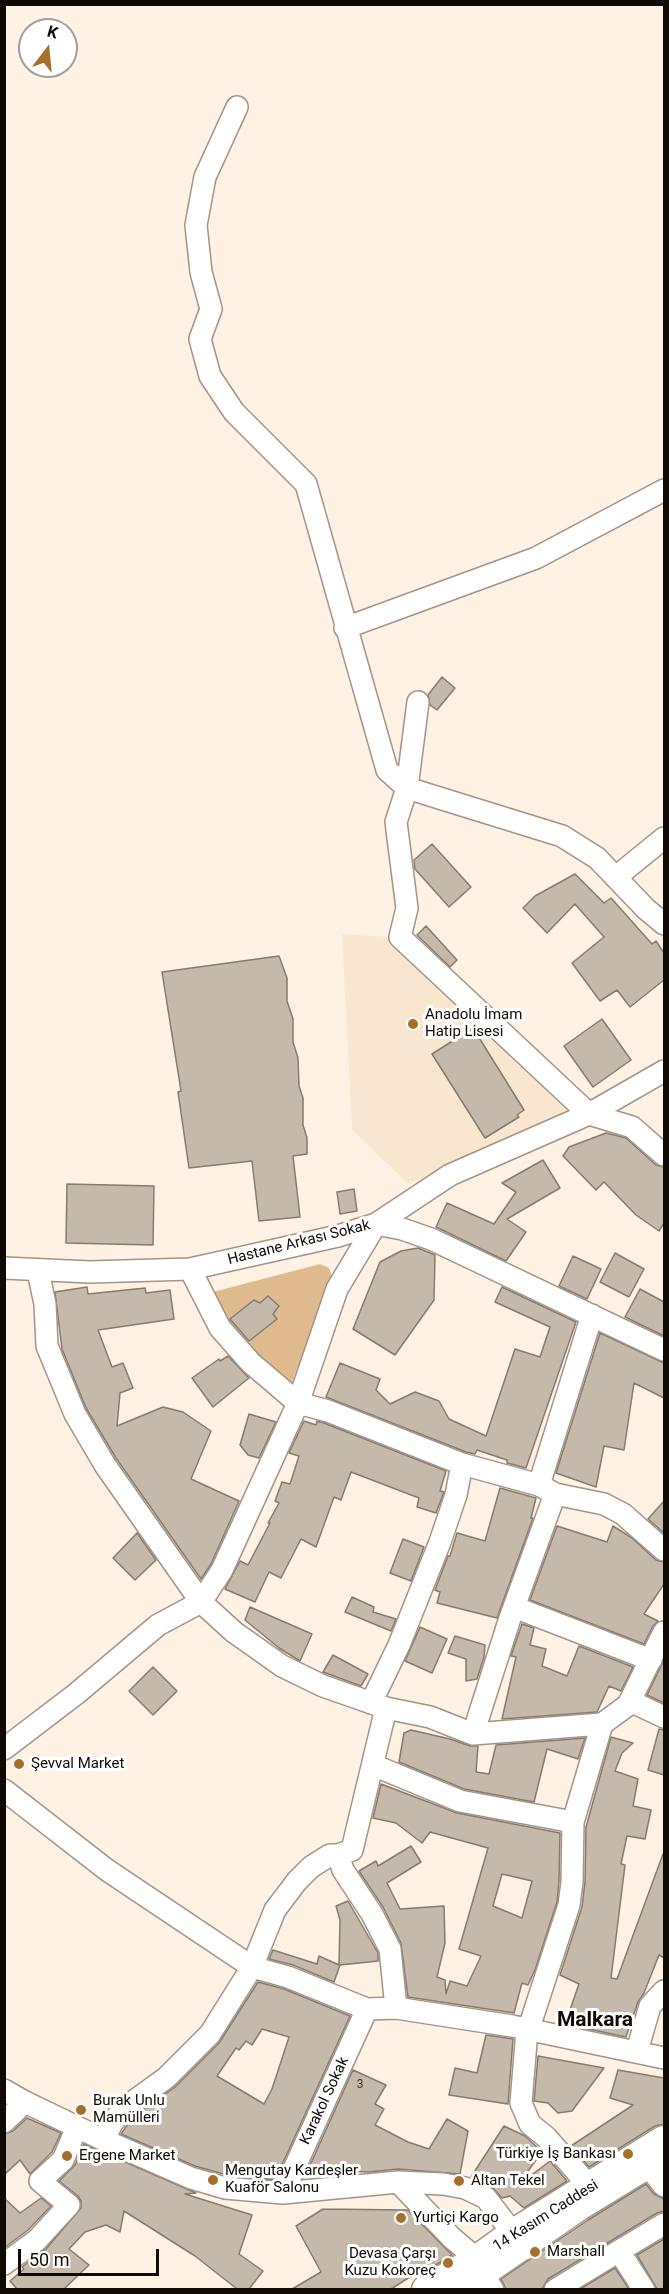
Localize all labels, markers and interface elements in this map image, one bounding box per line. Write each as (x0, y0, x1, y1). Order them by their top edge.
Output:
north arrow (18, 18, 78, 78)
text: K (45, 22, 60, 43)
place label: Anadolu İmam Hatip Lisesi (425, 1006, 522, 1041)
marker: Anadolu İmam Hatip Lisesi (406, 1017, 420, 1031)
street label: Hastane Arkası Sokak (226, 1217, 372, 1269)
place label: Şevval Market (31, 1755, 124, 1773)
marker: Şevval Market (12, 1757, 26, 1771)
district label: Malkara (557, 2008, 633, 2034)
street label: Karakol Sokak (297, 2054, 353, 2148)
house number: 3 (357, 2078, 363, 2092)
place label: Burak Unlu Mamülleri (93, 2092, 165, 2127)
marker: Burak Unlu Mamülleri (74, 2103, 88, 2117)
place label: Türkiye İş Bankası (496, 2145, 616, 2163)
place label: Ergene Market (79, 2147, 175, 2165)
marker: Türkiye İş Bankası (621, 2147, 635, 2161)
marker: Ergene Market (60, 2149, 74, 2163)
place label: Mengutay Kardeşler Kuaför Salonu (225, 2162, 358, 2197)
place label: Altan Tekel (471, 2172, 545, 2190)
marker: Mengutay Kardeşler Kuaför Salonu (206, 2173, 220, 2187)
marker: Altan Tekel (452, 2174, 466, 2188)
street label: 14 Kasım Caddesi (490, 2176, 602, 2256)
place label: Yurtiçi Kargo (413, 2209, 499, 2227)
marker: Yurtiçi Kargo (394, 2211, 408, 2225)
scale bar (21, 2237, 162, 2275)
place label: Marshall (547, 2243, 605, 2261)
place label: Devasa Çarşı Kuzu Kokoreç (344, 2245, 436, 2280)
marker: Marshall (528, 2245, 542, 2259)
text: 50 m (29, 2249, 69, 2270)
marker: Devasa Çarşı Kuzu Kokoreç (441, 2256, 455, 2270)

